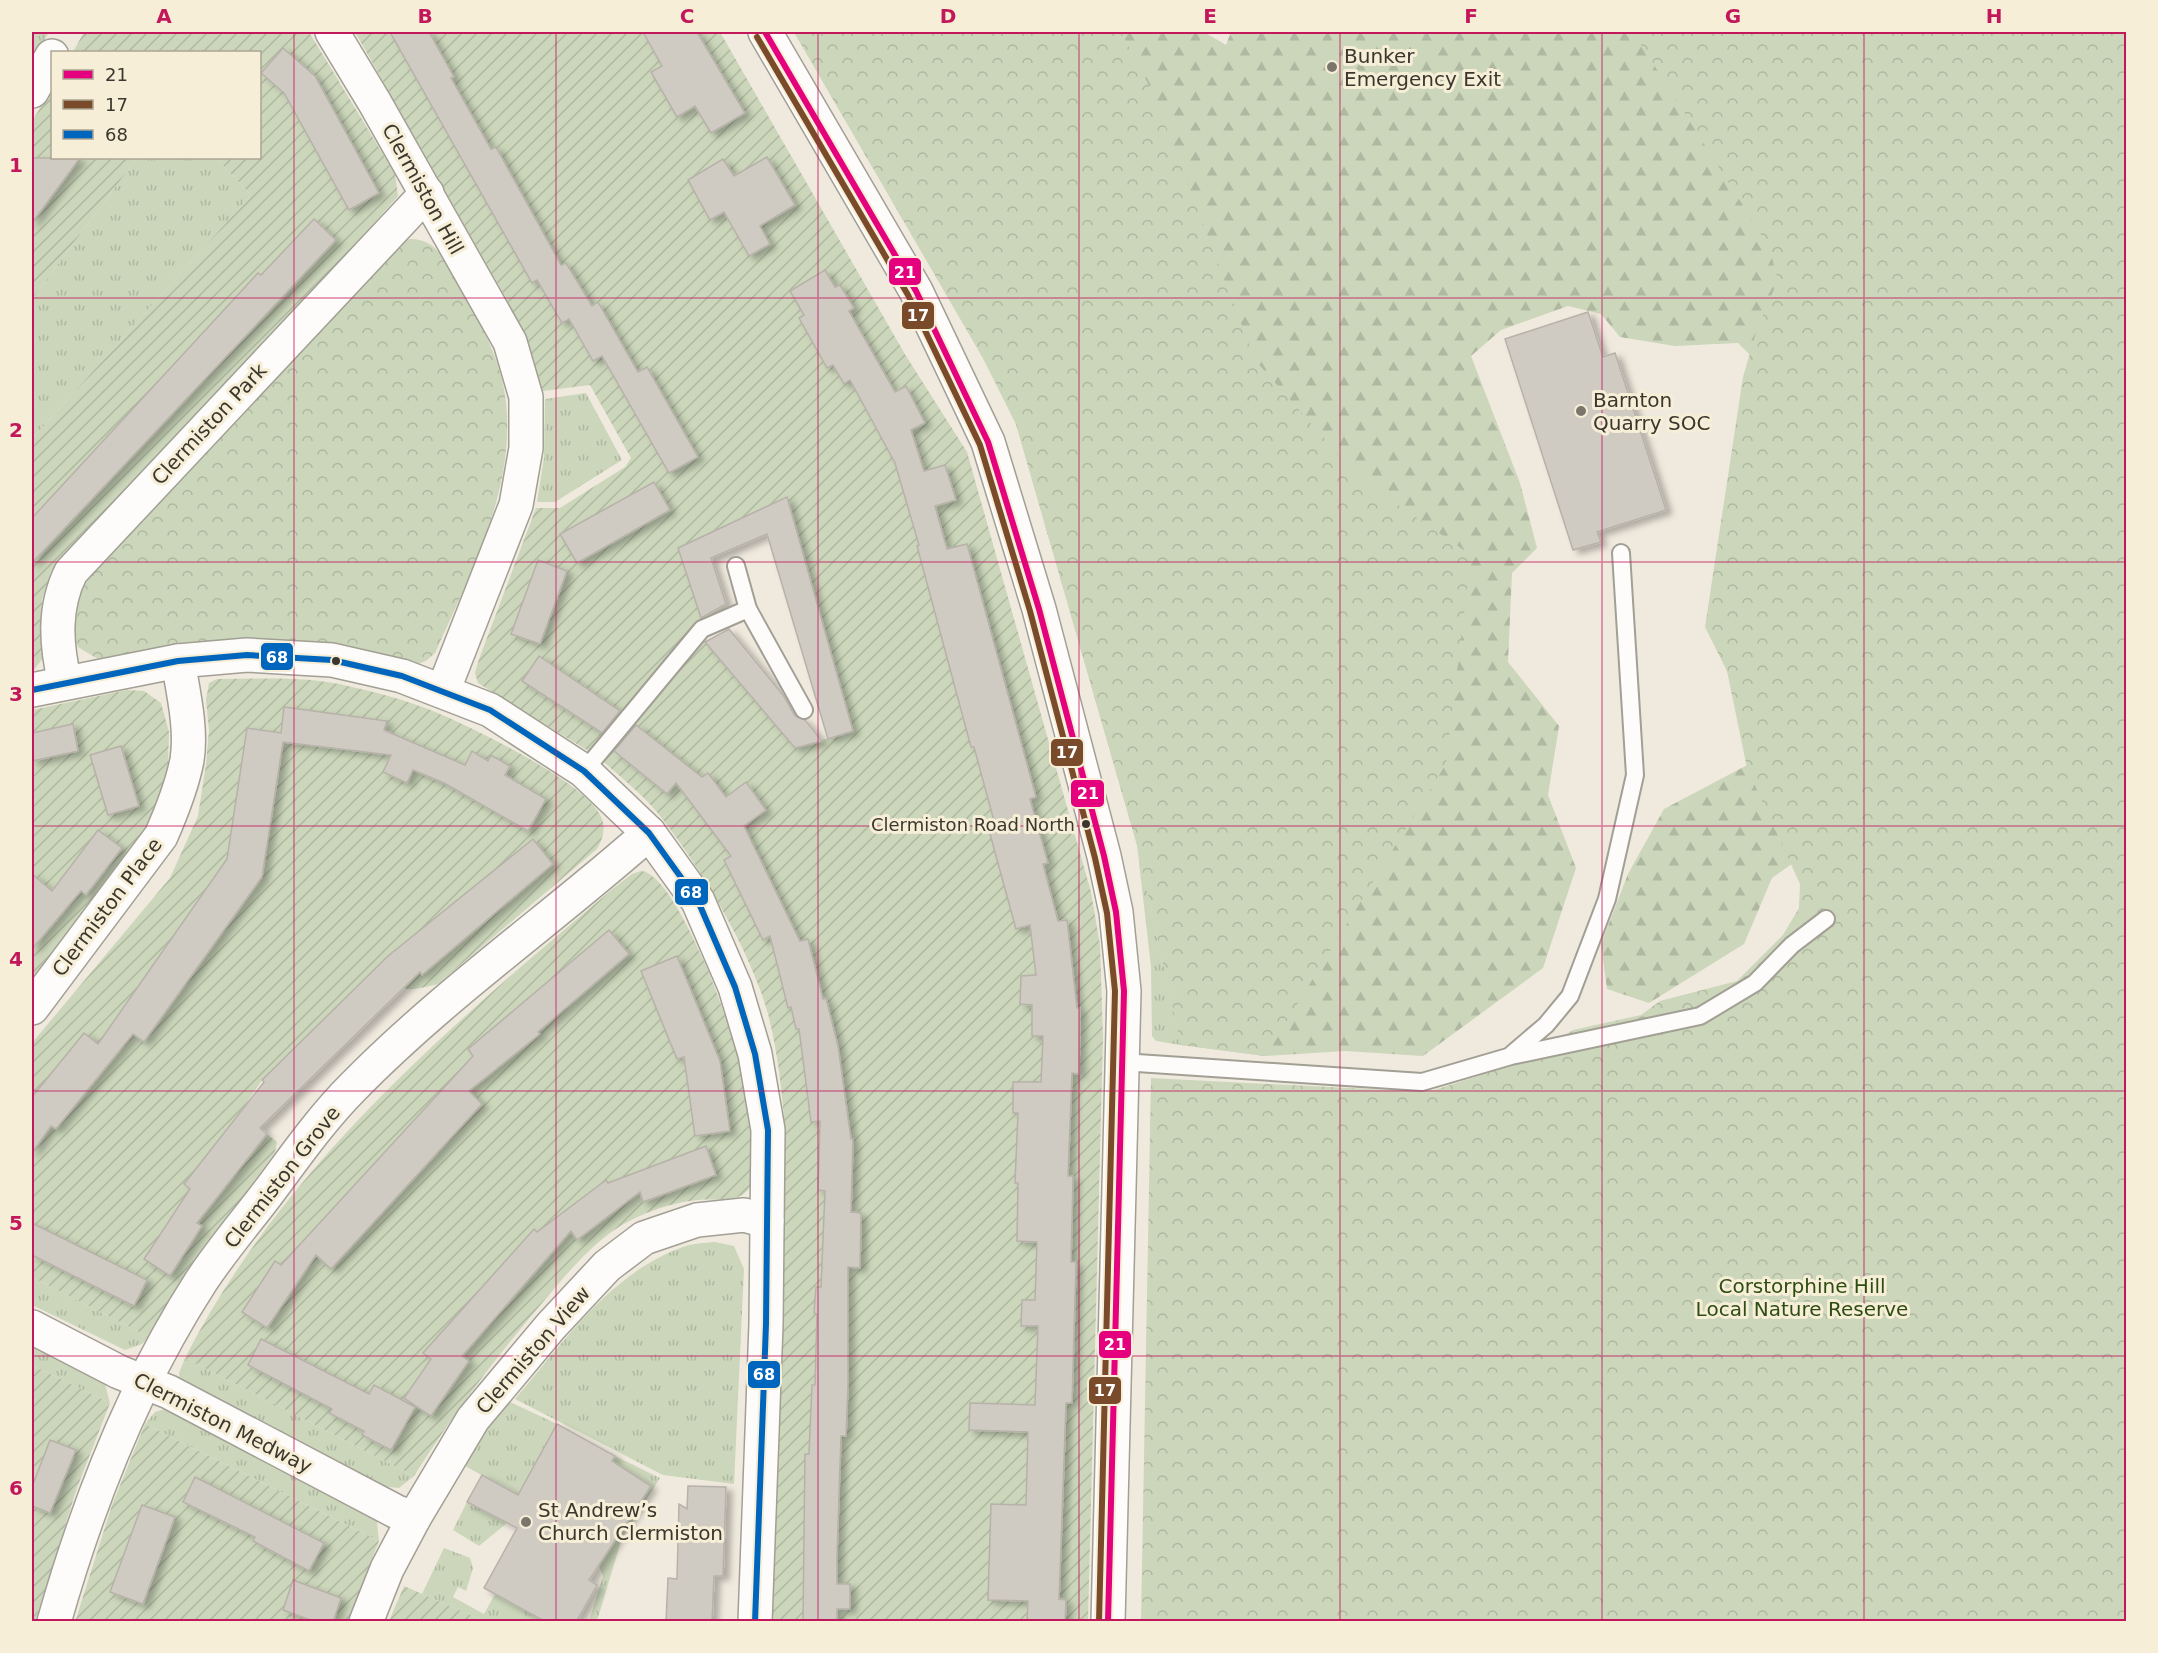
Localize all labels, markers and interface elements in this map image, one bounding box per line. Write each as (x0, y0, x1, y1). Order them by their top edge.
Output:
text: A (156, 4, 172, 28)
text: B (417, 4, 433, 28)
text: C (680, 4, 694, 28)
text: D (940, 4, 956, 28)
text: E (1203, 4, 1217, 28)
text: F (1464, 4, 1478, 28)
text: G (1725, 4, 1741, 28)
text: H (1986, 4, 2002, 28)
place label: Bunker Emergency Exit (1344, 44, 1501, 91)
legend (51, 51, 261, 159)
marker: Bunker Emergency Exit (1325, 60, 1339, 74)
text: 21 (105, 64, 128, 85)
text: 17 (105, 94, 128, 115)
street label: Clermiston Hill (377, 119, 469, 259)
text: 68 (105, 124, 128, 145)
text: 1 (9, 153, 23, 177)
line badge: 21 (888, 257, 922, 286)
text: 21 (894, 263, 916, 282)
line badge: 17 (901, 301, 935, 330)
text: 17 (907, 306, 929, 325)
street label: Clermiston Park (147, 358, 272, 490)
place label: Barnton Quarry SOC (1593, 388, 1710, 435)
marker: Barnton Quarry SOC (1574, 404, 1588, 418)
text: 2 (9, 418, 23, 442)
line badge: 68 (260, 642, 294, 671)
text: 68 (266, 648, 288, 667)
unlabelled marker (330, 655, 342, 667)
text: 3 (9, 682, 23, 706)
line badge: 17 (1050, 738, 1084, 767)
text: 17 (1056, 743, 1078, 762)
line badge: 21 (1070, 779, 1105, 808)
text: 21 (1077, 784, 1099, 803)
place label: Clermiston Road North (871, 814, 1075, 835)
marker: Clermiston Road North (1080, 818, 1092, 830)
street label: Clermiston Place (47, 833, 167, 981)
line badge: 68 (674, 878, 709, 906)
text: 68 (680, 883, 702, 902)
text: 4 (9, 947, 23, 971)
street label: Clermiston Grove (219, 1101, 345, 1253)
text: 5 (9, 1211, 23, 1235)
park label: Corstorphine Hill Local Nature Reserve (1696, 1274, 1908, 1321)
street label: Clermiston View (471, 1281, 595, 1419)
line badge: 21 (1098, 1330, 1132, 1359)
text: 21 (1104, 1335, 1126, 1354)
line badge: 68 (747, 1360, 781, 1389)
text: 68 (753, 1365, 775, 1384)
street label: Clermiston Medway (130, 1368, 316, 1478)
line badge: 17 (1088, 1376, 1122, 1405)
text: 17 (1094, 1381, 1116, 1400)
text: 6 (9, 1476, 23, 1500)
place label: St Andrew’s Church Clermiston (538, 1498, 723, 1545)
marker: St Andrew’s Church Clermiston (519, 1515, 533, 1529)

